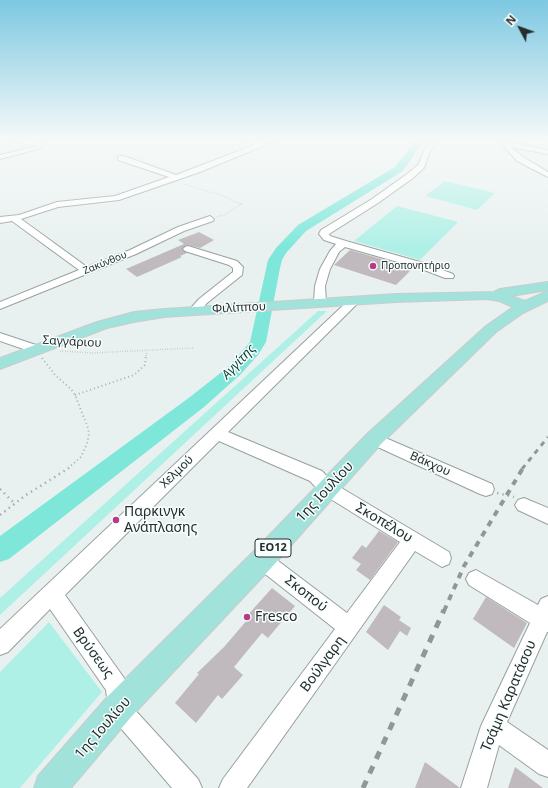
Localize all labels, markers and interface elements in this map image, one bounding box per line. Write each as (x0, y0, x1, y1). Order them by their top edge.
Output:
north arrow (500, 8, 540, 48)
text: N (502, 12, 519, 28)
street label: Ζακύνθου (81, 249, 129, 277)
place label: Προπονητήριο (381, 260, 450, 272)
marker: Προπονητήριο (368, 261, 378, 271)
street label: Φιλίππου (212, 299, 266, 317)
street label: Σαγγάριου (42, 333, 102, 351)
water label: Αγγίτης (219, 341, 259, 383)
street label: Βάκχου (407, 449, 453, 479)
street label: Χελμού (157, 453, 197, 491)
street label: 1ης Ιουλίου (293, 458, 357, 526)
street label: Σκοπέλου (352, 499, 416, 547)
place label: Παρκινγκ Ανάπλασης (124, 504, 197, 536)
marker: Παρκινγκ Ανάπλασης (111, 515, 121, 525)
road number: ΕΟ12 (255, 539, 291, 557)
street label: Σκοπού (281, 572, 331, 616)
place label: Fresco (255, 609, 298, 625)
marker: Fresco (242, 612, 252, 622)
street label: Βρύσεως (69, 624, 117, 682)
street label: Βούλγαρη (297, 633, 349, 695)
street label: Τσάμη Καρατάσου (478, 638, 540, 754)
street label: 1ης Ιουλίου (72, 694, 134, 762)

